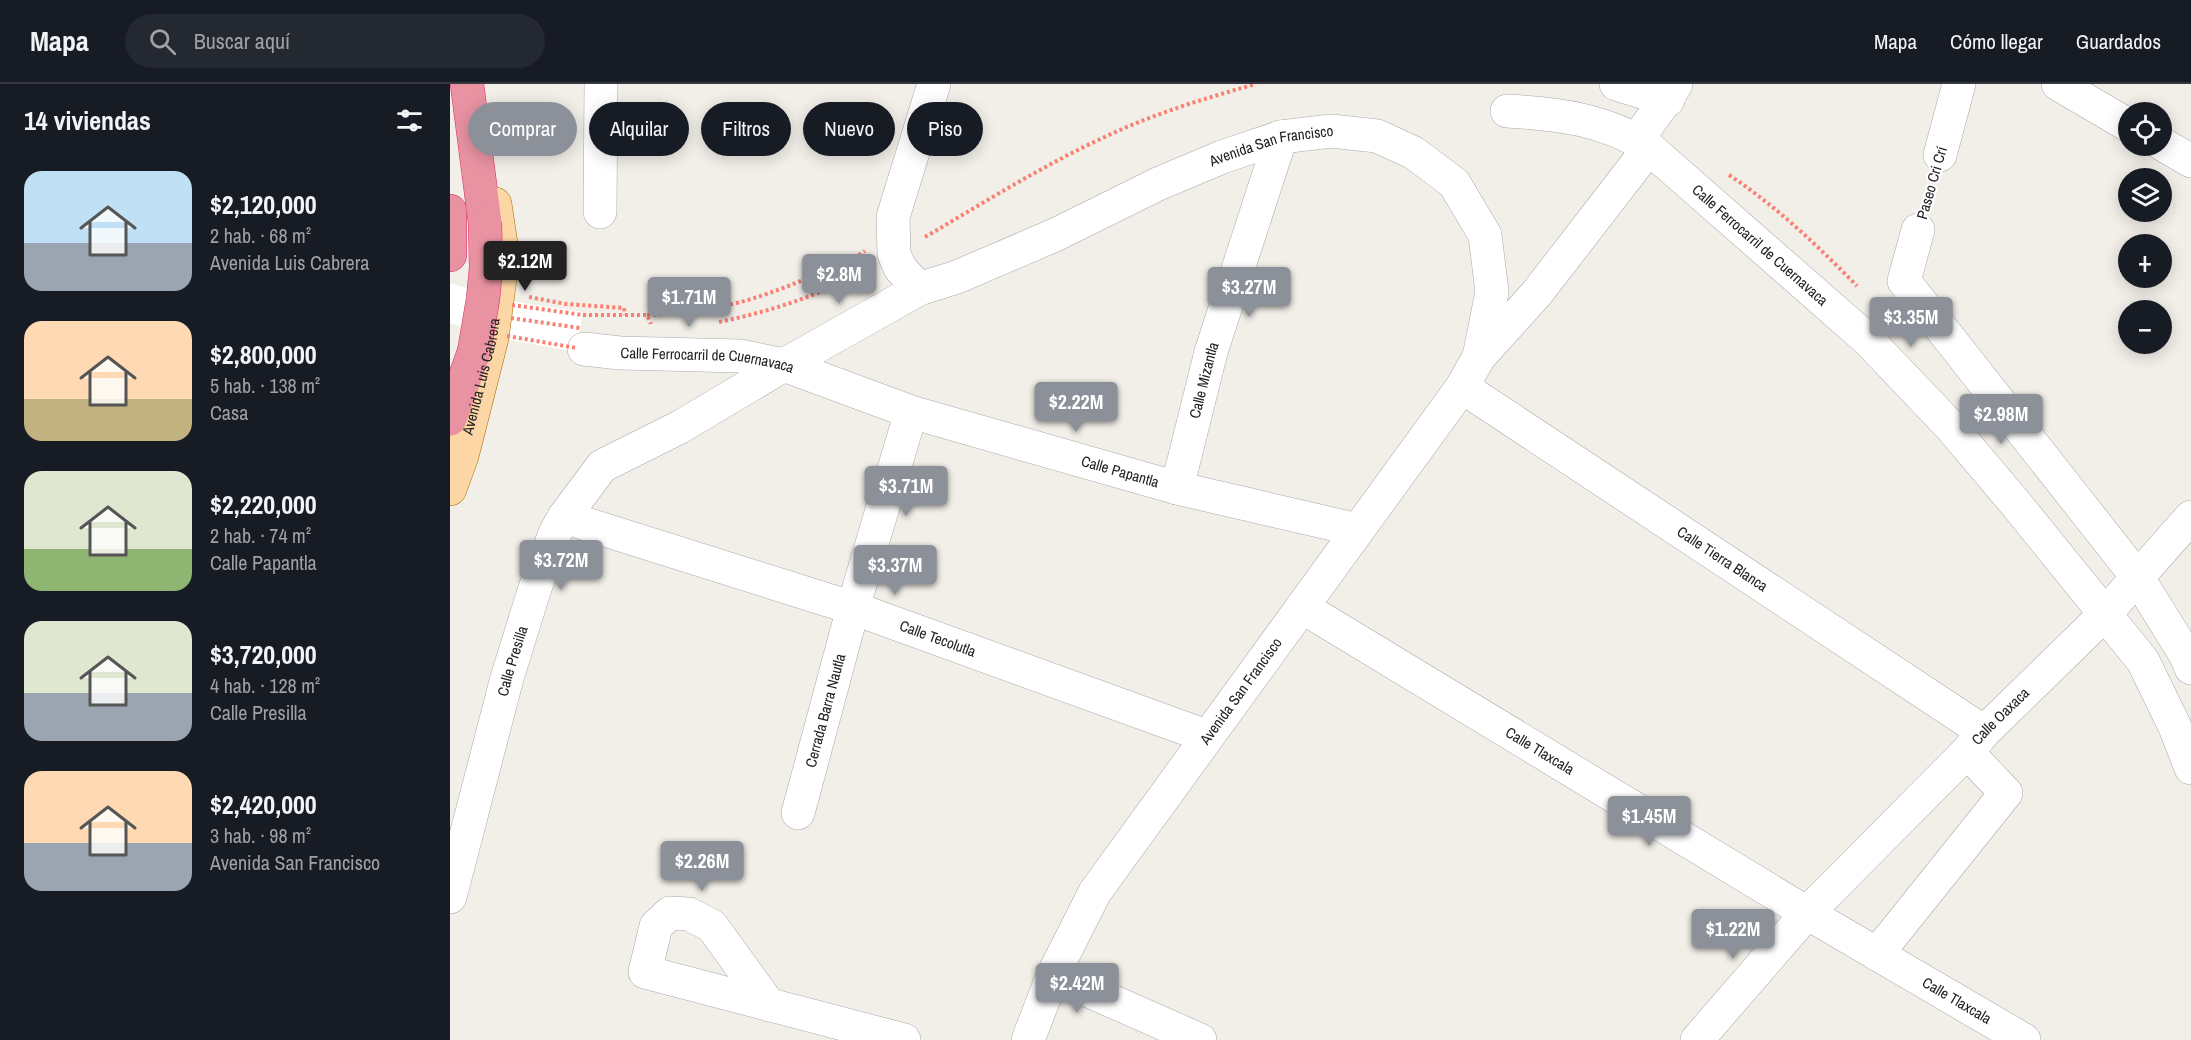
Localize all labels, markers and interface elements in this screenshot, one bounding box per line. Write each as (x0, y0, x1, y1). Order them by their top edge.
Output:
search box (125, 14, 545, 68)
text: Mapa (30, 22, 89, 60)
icon: search (146, 25, 179, 58)
text: Buscar aquí (194, 26, 290, 56)
text: Mapa (1874, 27, 1917, 56)
text: Cómo llegar (1950, 27, 2043, 56)
text: Guardados (2076, 27, 2161, 56)
chip: Comprar (468, 102, 577, 156)
chip: Alquilar (589, 102, 689, 156)
chip: Filtros (701, 102, 791, 156)
chip: Nuevo (803, 102, 895, 156)
chip: Piso (907, 102, 983, 156)
map controls (2118, 102, 2172, 354)
button: locate (2118, 102, 2172, 156)
text: 14 viviendas (24, 103, 151, 138)
icon: filters (393, 104, 426, 137)
street label: Avenida San Francisco (1205, 120, 1334, 172)
street label: Paseo Cri Crí (1911, 144, 1952, 222)
button: layers (2118, 168, 2172, 222)
street label: Calle Ferrocarril de Cuernavaca (1688, 179, 1833, 310)
text: $2,120,000 (210, 187, 317, 222)
icon: home (72, 195, 144, 267)
text: 2 hab. · 68 m² (210, 222, 311, 249)
button: + (2118, 234, 2172, 288)
pin: $2.12M (476, 241, 574, 292)
text: $2.12M (498, 247, 552, 274)
text: Avenida Luis Cabrera (210, 249, 369, 276)
pin: $2.8M (797, 254, 881, 305)
text: $2.8M (816, 260, 862, 287)
pin: $3.27M (1200, 267, 1298, 318)
text: $3.27M (1222, 273, 1276, 300)
pin: $1.71M (640, 277, 738, 328)
text: $1.71M (662, 283, 716, 310)
pin: $3.35M (1862, 297, 1960, 348)
button: − (2118, 300, 2172, 354)
text: $3.35M (1884, 303, 1938, 330)
street label: Avenida Luis Cabrera (457, 317, 505, 438)
text: $2,800,000 (210, 337, 317, 372)
street label: Calle Mizantla (1184, 339, 1224, 421)
street label: Calle Ferrocarril de Cuernavaca (620, 342, 797, 378)
icon: home (72, 345, 144, 417)
text: 5 hab. · 138 m² (210, 372, 320, 399)
pin: $2.22M (1027, 382, 1125, 433)
text: $2.22M (1049, 388, 1103, 415)
pin: $2.98M (1952, 394, 2050, 445)
text: Casa (210, 399, 248, 426)
text: $2.98M (1974, 400, 2028, 427)
street label: Calle Papantla (1079, 450, 1162, 492)
pin: $3.71M (857, 466, 955, 517)
text: $3.71M (879, 472, 933, 499)
text: $2,220,000 (210, 487, 317, 522)
icon: home (72, 495, 144, 567)
street label: Calle Tierra Blanca (1673, 521, 1772, 596)
text: 2 hab. · 74 m² (210, 522, 311, 549)
pin: $3.72M (512, 540, 610, 591)
pin: $3.37M (846, 545, 944, 596)
text: $3.72M (534, 546, 588, 573)
text: Calle Papantla (210, 549, 317, 576)
text: $3.37M (868, 551, 922, 578)
street label: Calle Tecolutla (897, 615, 979, 662)
street label: Calle Presilla (492, 623, 533, 698)
street label: Avenida San Francisco (1194, 633, 1287, 749)
text: $3,720,000 (210, 637, 317, 672)
icon: home (72, 645, 144, 717)
street label: Cerrada Barra Nautla (800, 651, 850, 770)
text: 4 hab. · 128 m² (210, 672, 320, 699)
street label: Calle Oaxaca (1966, 682, 2034, 749)
text: Calle Presilla (210, 699, 307, 726)
street label: Calle Tlaxcala (1502, 722, 1579, 780)
text: $2,420,000 (210, 787, 317, 822)
icon: home (72, 795, 144, 867)
pin: $1.45M (1600, 796, 1698, 847)
text: $1.45M (1622, 802, 1676, 829)
text: 3 hab. · 98 m² (210, 822, 311, 849)
pin: $2.26M (653, 841, 751, 892)
text: $2.26M (675, 847, 729, 874)
text: Avenida San Francisco (210, 849, 380, 876)
pin: $1.22M (1684, 909, 1782, 960)
text: $1.22M (1706, 915, 1760, 942)
pin: $2.42M (1028, 963, 1126, 1014)
text: $2.42M (1050, 969, 1104, 996)
street label: Calle Tlaxcala (1918, 972, 1996, 1029)

